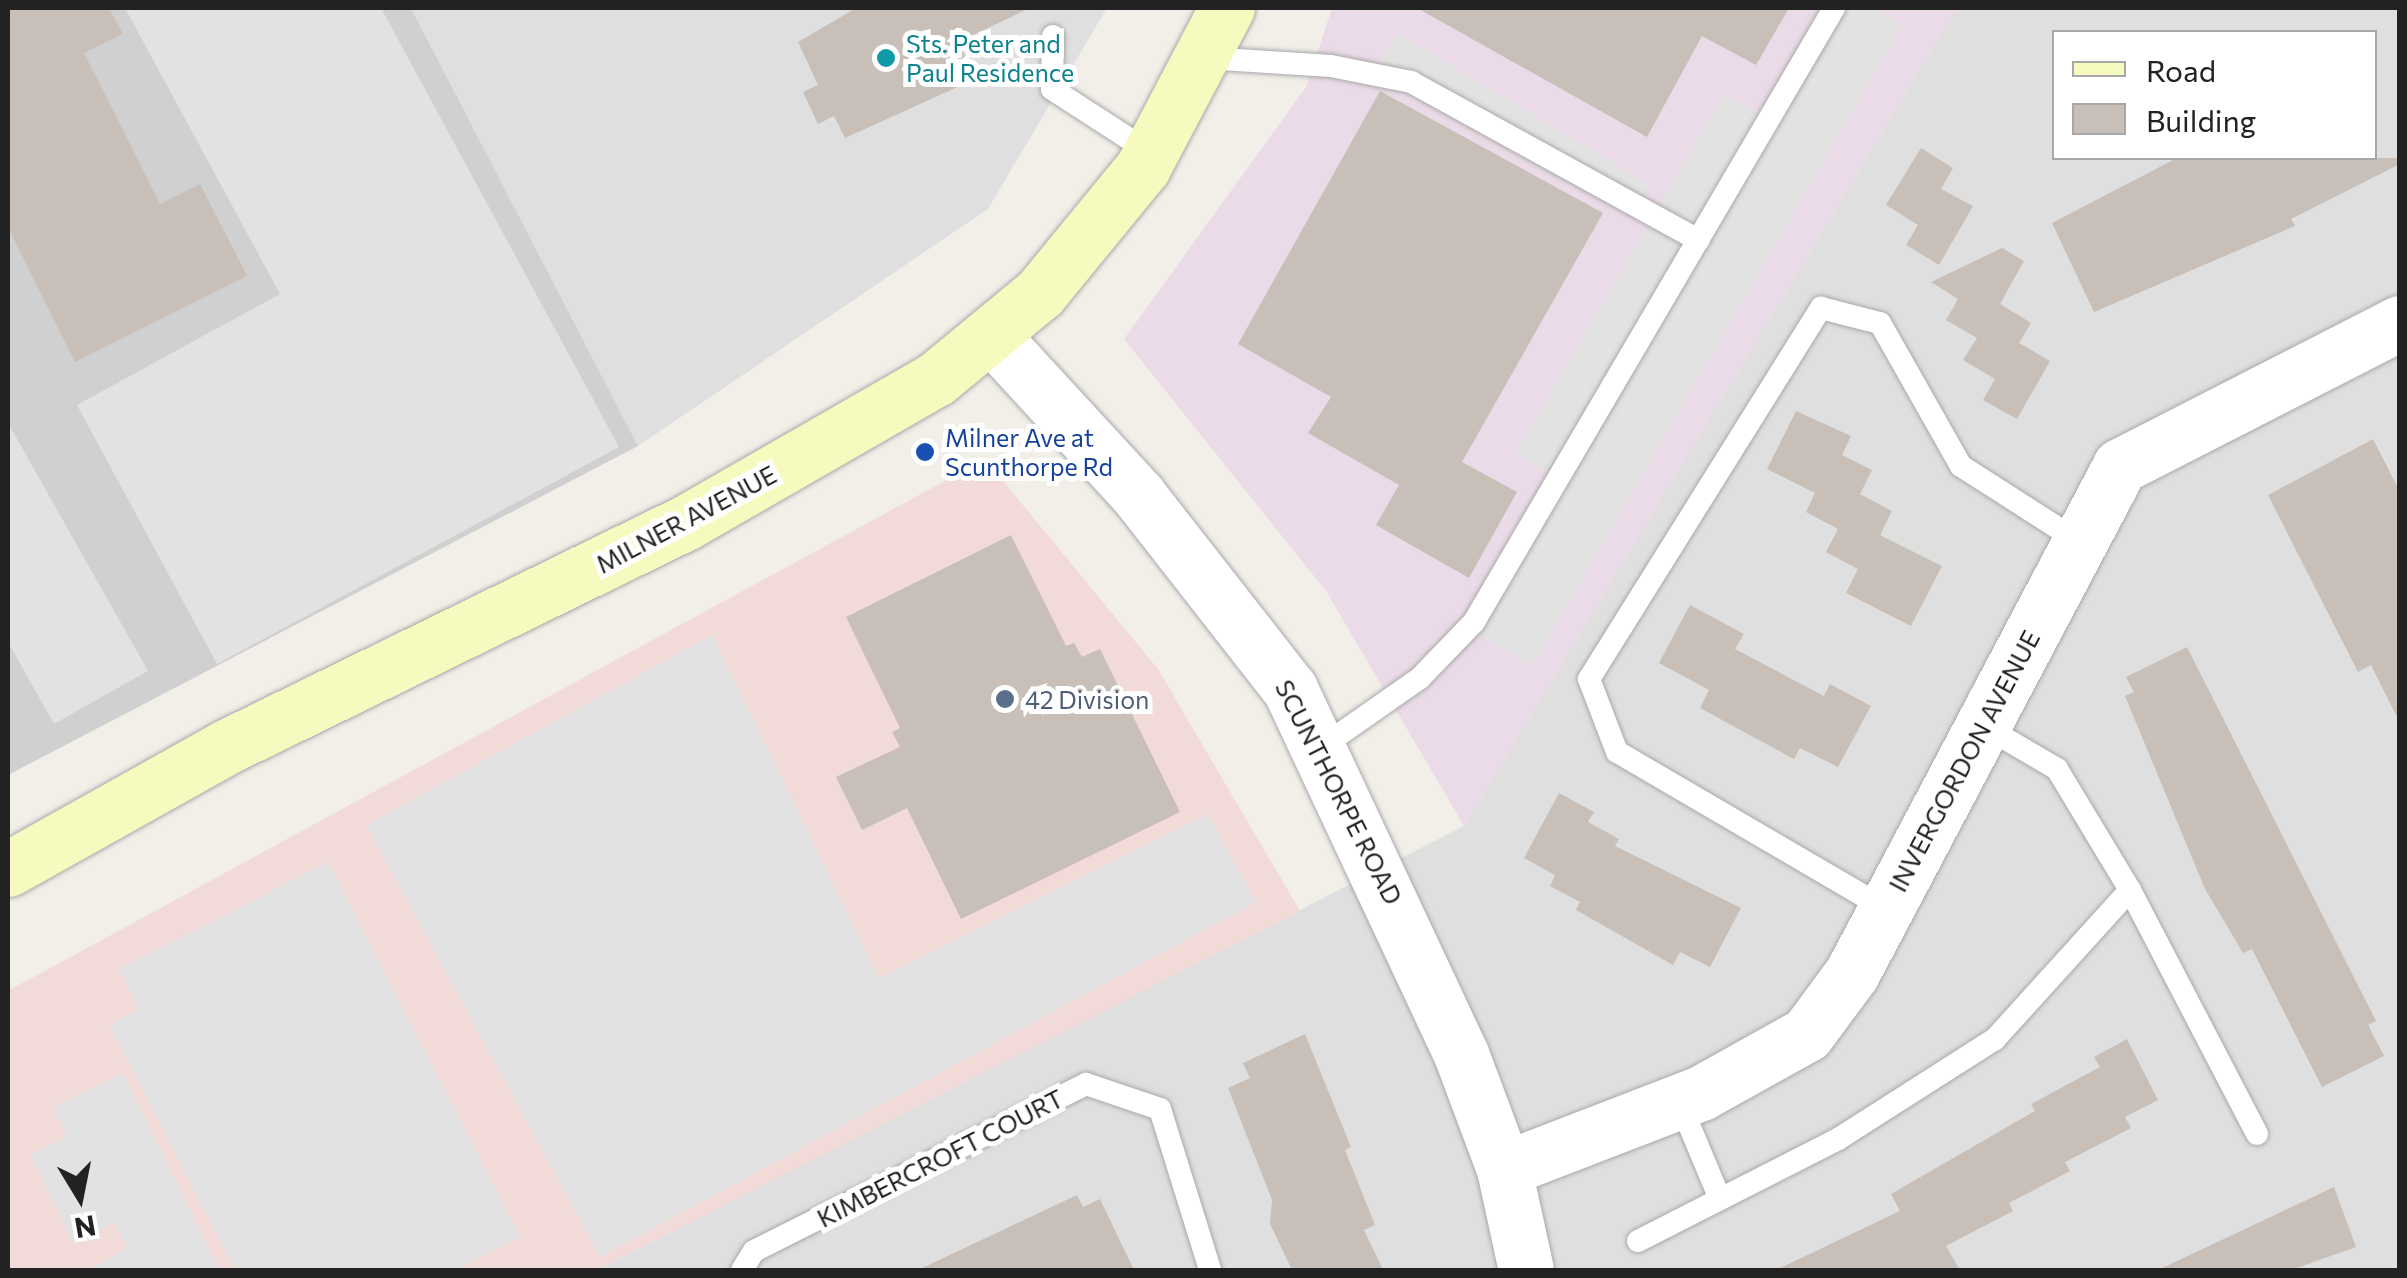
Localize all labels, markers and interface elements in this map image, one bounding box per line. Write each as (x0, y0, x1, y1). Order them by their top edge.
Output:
place label: Sts. Peter and Paul Residence (906, 29, 1074, 88)
legend (2052, 30, 2377, 160)
marker: Sts. Peter and Paul Residence (875, 47, 897, 69)
text: Road (2146, 51, 2216, 88)
text: Building (2146, 101, 2256, 138)
place label: Milner Ave at Scunthorpe Rd (945, 423, 1113, 482)
marker: Milner Ave at Scunthorpe Rd (914, 441, 936, 463)
street label: MILNER AVENUE (591, 459, 781, 579)
street label: INVERGORDON AVENUE (1882, 625, 2046, 897)
street label: SCUNTHORPE ROAD (1269, 675, 1409, 909)
place label: 42 Division (1025, 684, 1149, 714)
marker: 42 Division (994, 688, 1016, 710)
street label: KIMBERCROFT COURT (812, 1083, 1068, 1233)
north arrow (30, 1148, 130, 1248)
text: N (72, 1209, 99, 1246)

